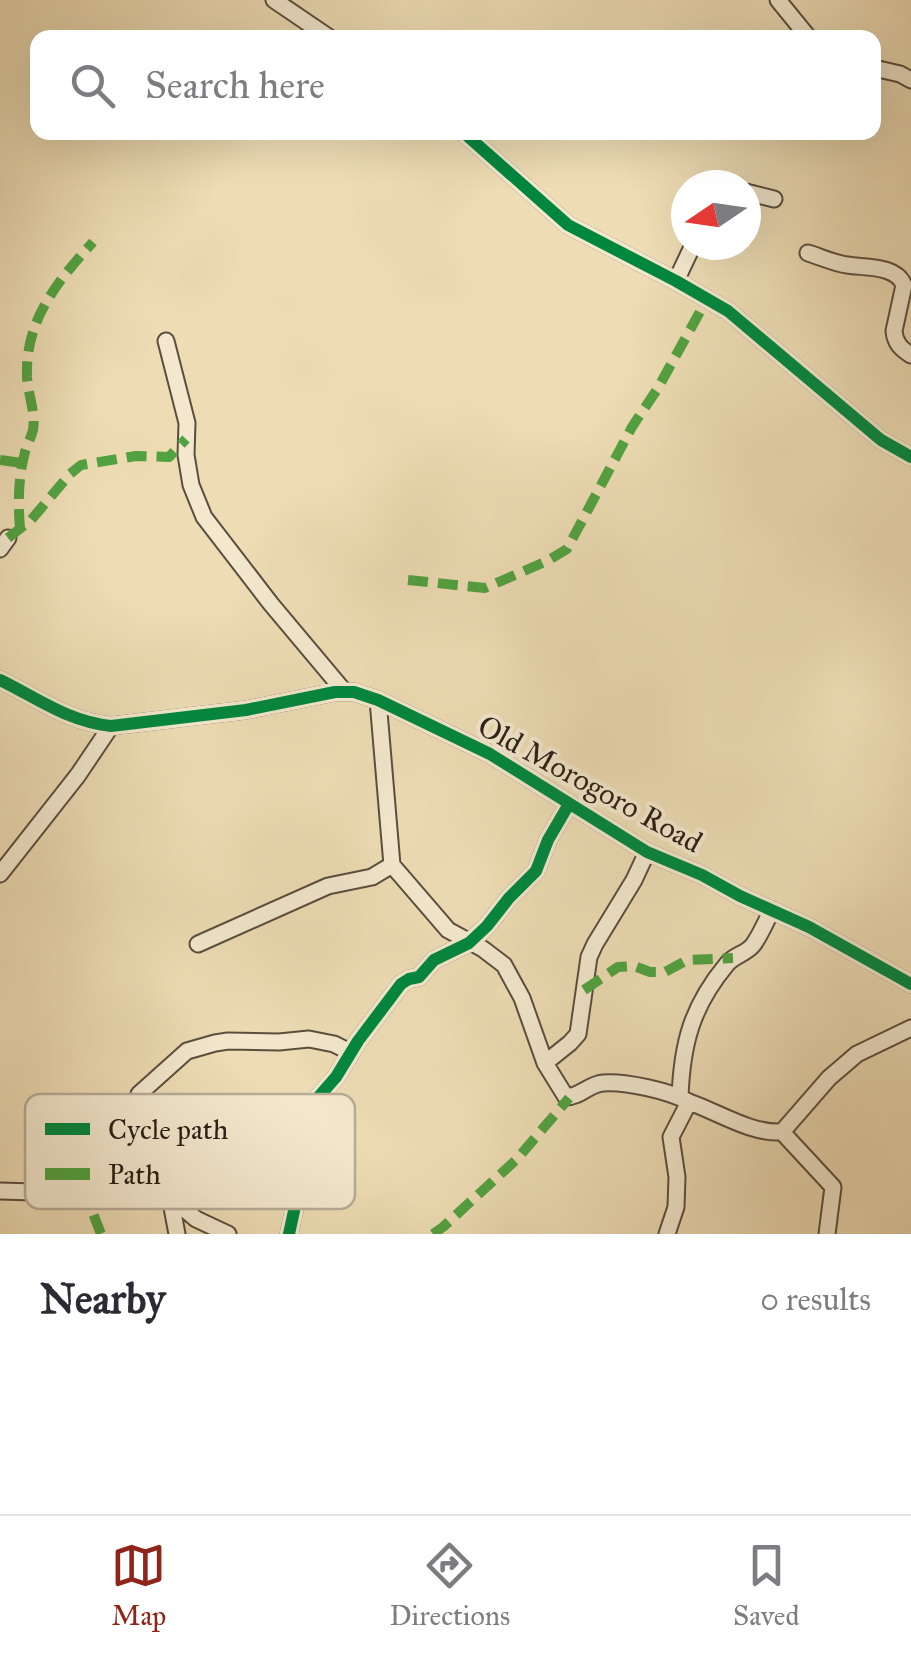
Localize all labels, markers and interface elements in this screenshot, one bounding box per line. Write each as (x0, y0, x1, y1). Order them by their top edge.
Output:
search box (30, 30, 881, 140)
icon: search (65, 58, 120, 113)
text: Search here (145, 62, 325, 108)
north arrow (671, 170, 761, 260)
street label: Old Morogoro Road (472, 707, 708, 861)
legend (25, 1094, 355, 1209)
text: Cycle path (108, 1112, 229, 1147)
text: Path (108, 1157, 161, 1192)
text: Nearby (40, 1273, 165, 1325)
text: 0 results (760, 1280, 871, 1319)
tab: Map (111, 1538, 166, 1633)
tab: Directions (389, 1538, 510, 1633)
tab: Saved (733, 1538, 800, 1633)

